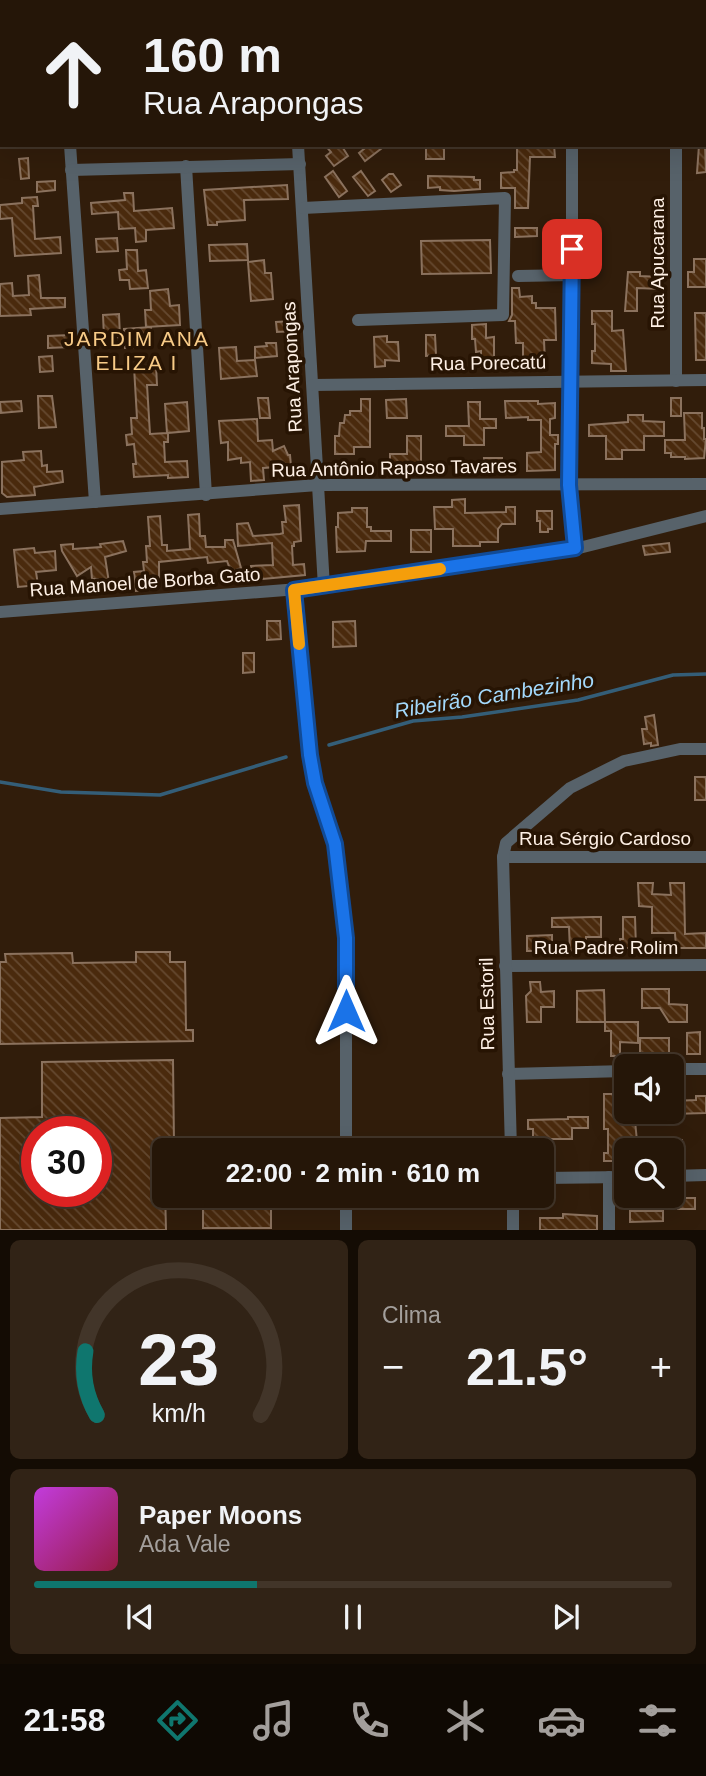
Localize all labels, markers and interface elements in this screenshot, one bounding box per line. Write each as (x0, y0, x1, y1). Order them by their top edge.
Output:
icon: ahead (28, 28, 119, 119)
text: 160 m (143, 28, 282, 82)
text: Rua Arapongas (143, 85, 364, 121)
street label: Rua Apucarana (647, 197, 668, 329)
pin (542, 219, 602, 279)
icon: arrive (553, 230, 591, 268)
street label: Rua Arapongas (278, 301, 306, 433)
district label: JARDIM ANA ELIZA I (64, 327, 210, 374)
street label: Rua Porecatú (430, 351, 546, 375)
street label: Rua Antônio Raposo Tavares (271, 455, 517, 481)
street label: Rua Manoel de Borba Gato (29, 563, 261, 601)
water label: Ribeirão Cambezinho (392, 668, 596, 722)
street label: Rua Sérgio Cardoso (519, 828, 691, 849)
street label: Rua Padre Rolim (534, 937, 678, 958)
street label: Rua Estoril (476, 957, 498, 1051)
position arrow (309, 974, 383, 1048)
map controls (614, 1054, 684, 1208)
button: sound (614, 1054, 684, 1124)
speed limit sign: 30 (21, 1116, 112, 1207)
button: search (614, 1138, 684, 1208)
text: 22:00 · 2 min · 610 m (226, 1158, 480, 1188)
text: Clima (382, 1302, 441, 1328)
text: 23 (139, 1320, 219, 1401)
text: 21.5° (466, 1338, 588, 1396)
text: − (382, 1346, 404, 1388)
text: + (650, 1346, 672, 1388)
text: km/h (152, 1399, 206, 1427)
text: Paper Moons (139, 1500, 302, 1530)
text: Ada Vale (139, 1531, 231, 1557)
icon: previous (121, 1598, 159, 1636)
icon: pause (334, 1598, 372, 1636)
icon: next (547, 1598, 585, 1636)
icon: directions (153, 1696, 202, 1745)
icon: music (249, 1696, 298, 1745)
icon: phone (345, 1696, 394, 1745)
icon: climate (441, 1696, 490, 1745)
icon: car (537, 1696, 586, 1745)
icon: filters (633, 1696, 682, 1745)
text: 21:58 (24, 1702, 105, 1738)

